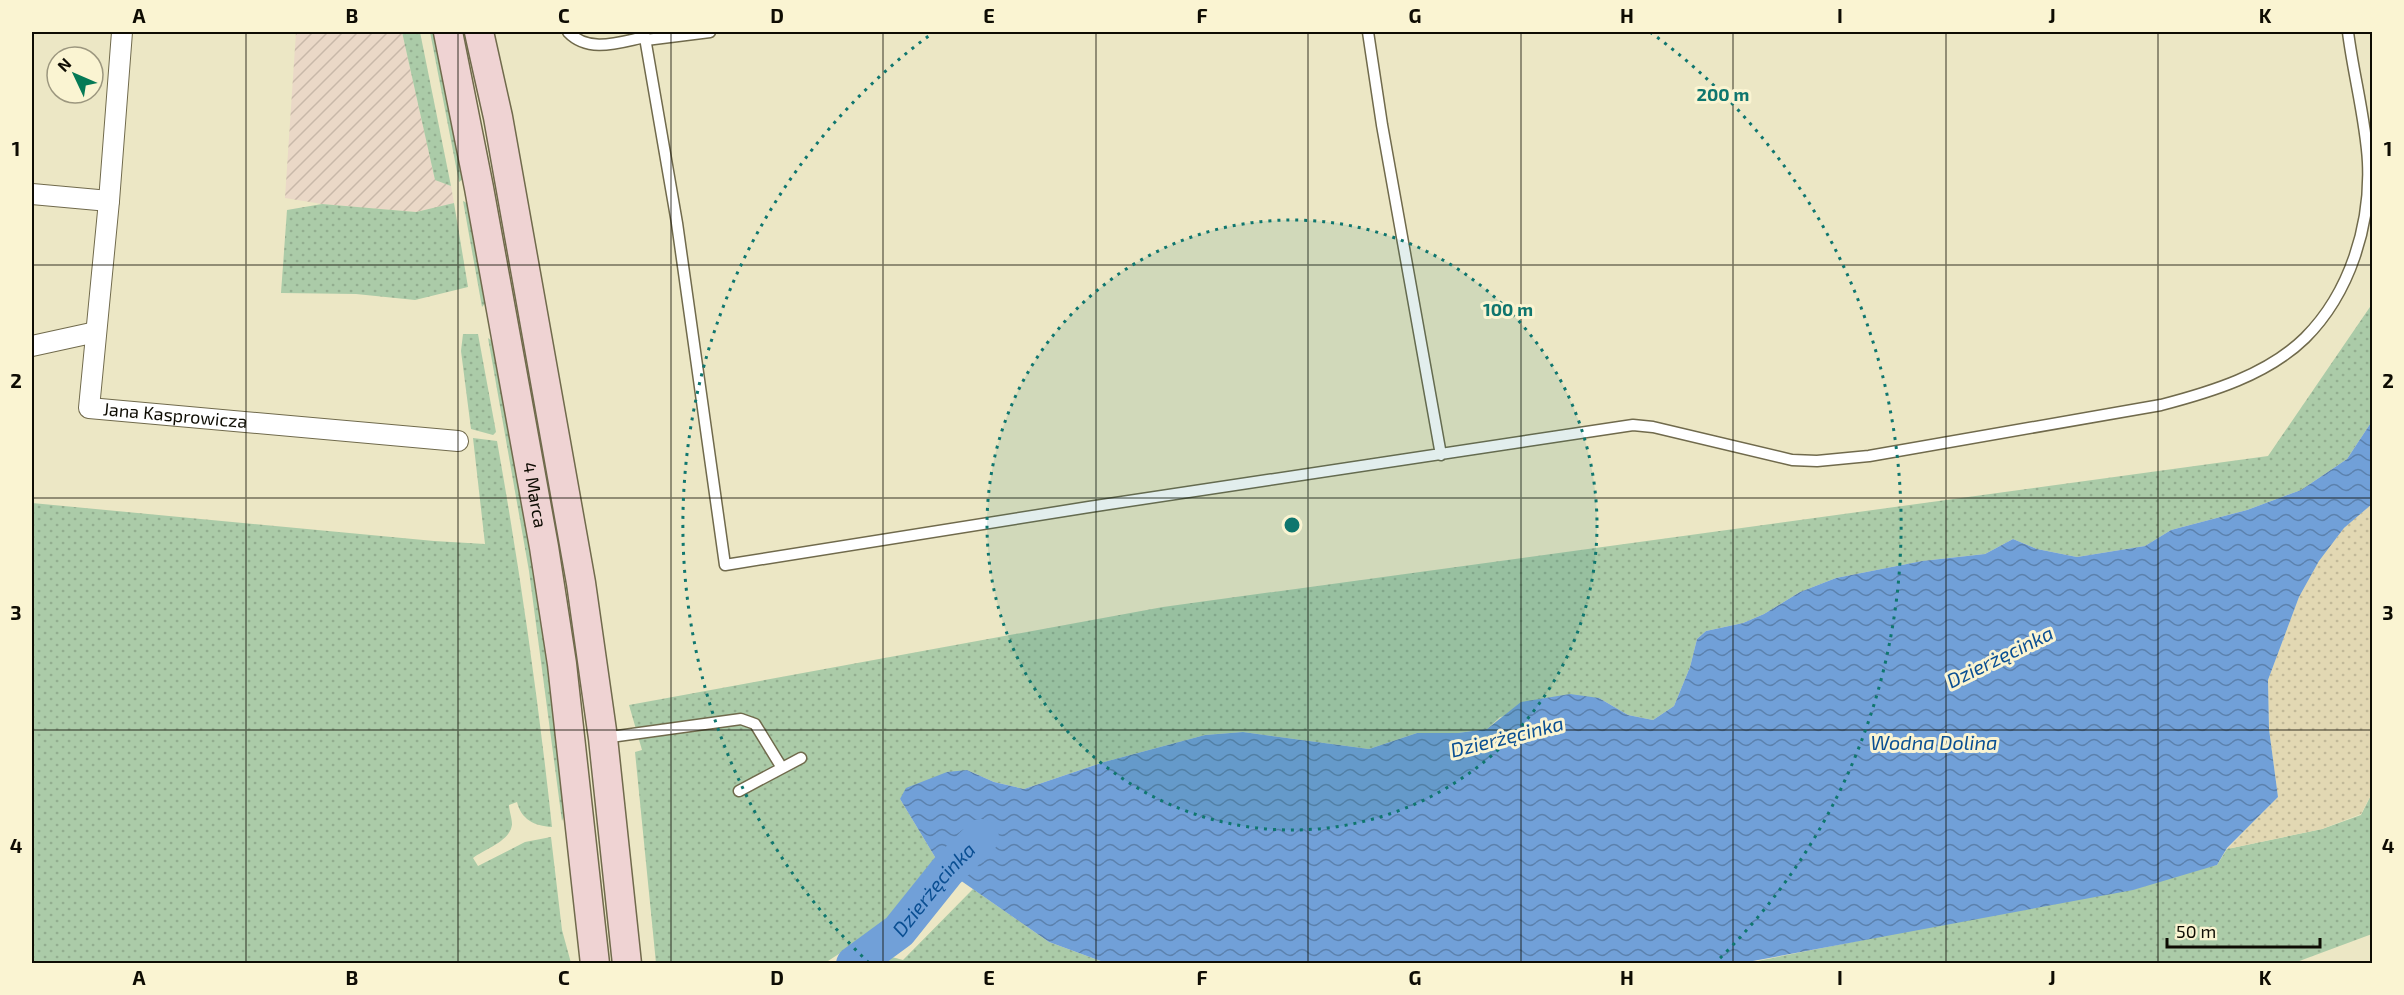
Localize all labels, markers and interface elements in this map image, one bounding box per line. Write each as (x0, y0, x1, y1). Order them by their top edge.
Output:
text: A (132, 3, 146, 27)
text: B (346, 3, 358, 27)
text: C (558, 3, 570, 27)
text: D (770, 3, 784, 27)
text: E (983, 3, 995, 27)
text: F (1196, 3, 1208, 27)
text: G (1409, 3, 1421, 27)
text: H (1620, 3, 1634, 27)
text: I (1837, 3, 1843, 27)
text: J (2048, 3, 2056, 27)
text: K (2259, 3, 2272, 27)
north arrow (45, 45, 105, 105)
text: N (53, 53, 75, 75)
text: 200 m (1697, 83, 1749, 105)
text: 1 (12, 136, 20, 160)
text: 1 (2384, 136, 2392, 160)
text: 100 m (1483, 298, 1533, 320)
text: 2 (10, 368, 22, 392)
text: 2 (2382, 368, 2394, 392)
street label: Jana Kasprowicza (102, 397, 248, 432)
street label: 4 Marca (519, 460, 552, 529)
centre of rings (1282, 515, 1302, 535)
text: 3 (10, 600, 22, 624)
text: 3 (2382, 600, 2394, 624)
water label: Dzierżęcinka (1942, 620, 2057, 692)
water label: Dzierżęcinka (1448, 710, 1566, 762)
water label: Wodna Dolina (1870, 730, 1998, 754)
text: 4 (10, 833, 23, 857)
text: 4 (2382, 833, 2395, 857)
water label: Dzierżęcinka (887, 837, 980, 941)
scale bar (2167, 911, 2320, 949)
text: 50 m (2176, 920, 2216, 942)
text: A (132, 965, 146, 989)
text: B (346, 965, 358, 989)
text: C (558, 965, 570, 989)
text: D (770, 965, 784, 989)
text: E (983, 965, 995, 989)
text: F (1196, 965, 1208, 989)
text: G (1409, 965, 1421, 989)
text: H (1620, 965, 1634, 989)
text: I (1837, 965, 1843, 989)
text: J (2048, 965, 2056, 989)
text: K (2259, 965, 2272, 989)

